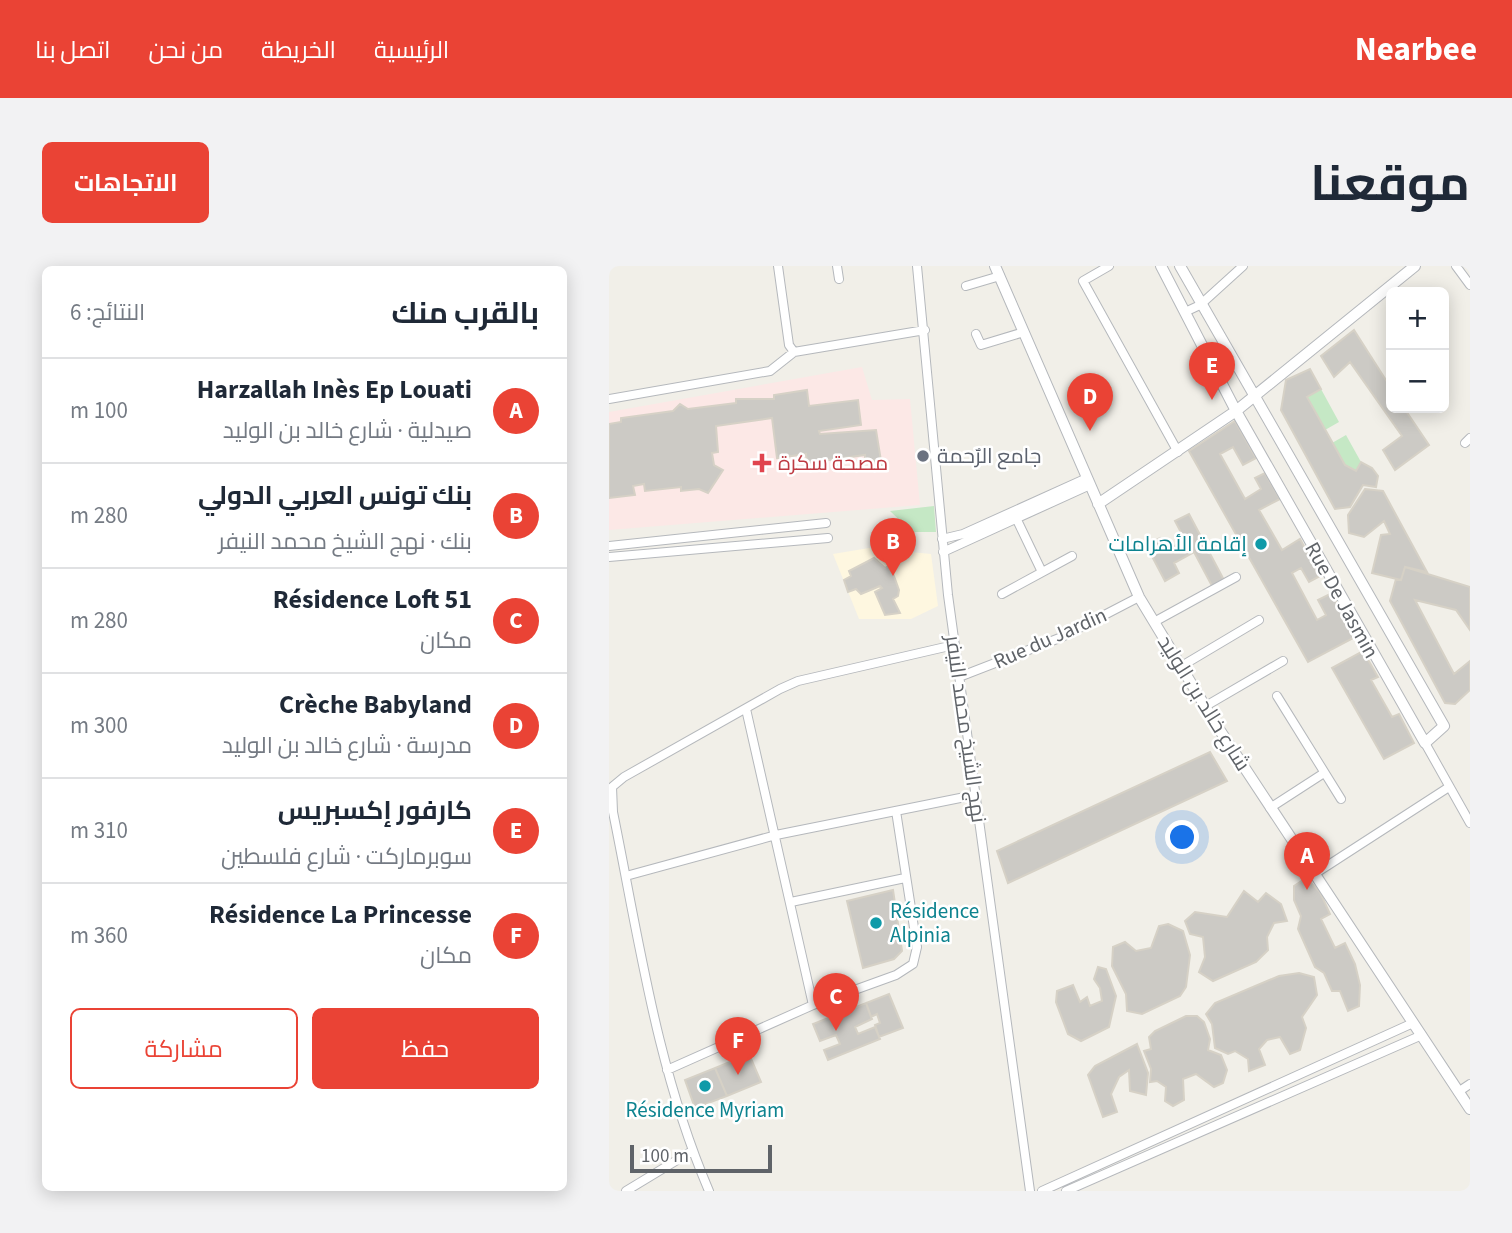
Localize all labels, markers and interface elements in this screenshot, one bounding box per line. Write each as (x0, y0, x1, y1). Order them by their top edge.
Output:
text: Nearbee (1355, 26, 1477, 73)
text: اتصل بنا (35, 33, 110, 68)
text: من نحن (148, 33, 223, 68)
text: الخريطة (261, 33, 336, 68)
text: الرئيسية (374, 33, 449, 68)
button: الاتجاهات (42, 142, 209, 223)
text: موقعنا (1310, 150, 1470, 220)
map controls (1386, 287, 1449, 413)
button: + (1386, 287, 1449, 350)
text: بالقرب منك (391, 292, 539, 335)
text: النتائج: 6 (70, 296, 145, 329)
pin: E (1189, 342, 1235, 400)
button: − (1386, 350, 1449, 413)
text: Harzallah Inès Ep Louati (197, 371, 472, 408)
pin: D (1067, 373, 1113, 431)
text: 100 m (70, 394, 128, 427)
text: A (509, 394, 523, 427)
text: صيدلية · شارع خالد بن الوليد (223, 414, 472, 447)
place label: جامع الرٌحمة (937, 441, 1041, 471)
place label: مصحة سكرة (778, 448, 888, 478)
marker: جامع الرٌحمة (915, 448, 931, 464)
marker: مصحة سكرة (752, 453, 772, 473)
text: بنك تونس العربي الدولي (198, 477, 472, 514)
text: 280 m (70, 499, 128, 532)
text: B (509, 499, 523, 532)
pin: B (870, 518, 916, 576)
text: بنك · نهج الشيخ محمد النيفر (218, 525, 472, 558)
place label: إقامة الأهرامات (1108, 529, 1247, 559)
marker: إقامة الأهرامات (1253, 536, 1269, 552)
street label: Rue De Jasmin (1298, 536, 1386, 664)
text: Résidence Loft 51 (273, 581, 472, 618)
street label: Rue du Jardin (988, 600, 1112, 676)
text: 280 m (70, 604, 128, 637)
text: C (509, 604, 523, 637)
text: مكان (420, 624, 472, 657)
street label: شارع خالد بن الوليد (1150, 629, 1258, 777)
street label: نهج الشيخ محمد النيفر (938, 632, 994, 825)
text: Crèche Babyland (279, 686, 472, 723)
text: 300 m (70, 709, 128, 742)
text: D (509, 709, 523, 742)
text: مدرسة · شارع خالد بن الوليد (222, 729, 472, 762)
text: كارفور إكسبريس (278, 792, 472, 829)
text: 310 m (70, 814, 128, 847)
text: E (510, 814, 522, 847)
your location (1165, 820, 1199, 854)
pin: A (1284, 832, 1330, 890)
text: سوبرماركت · شارع فلسطين (221, 840, 472, 873)
text: Résidence La Princesse (209, 896, 472, 933)
place label: Résidence Alpinia (890, 896, 979, 950)
marker: Résidence Alpinia (868, 915, 884, 931)
text: 360 m (70, 919, 128, 952)
text: F (510, 919, 522, 952)
text: مكان (420, 939, 472, 972)
pin: C (813, 973, 859, 1031)
button: مشاركة (70, 1008, 298, 1089)
button: حفظ (312, 1008, 539, 1089)
pin: F (715, 1017, 761, 1075)
marker: Résidence Myriam (697, 1078, 713, 1094)
place label: Résidence Myriam (626, 1095, 784, 1125)
scale bar (630, 1142, 772, 1174)
text: 100 m (641, 1143, 689, 1170)

